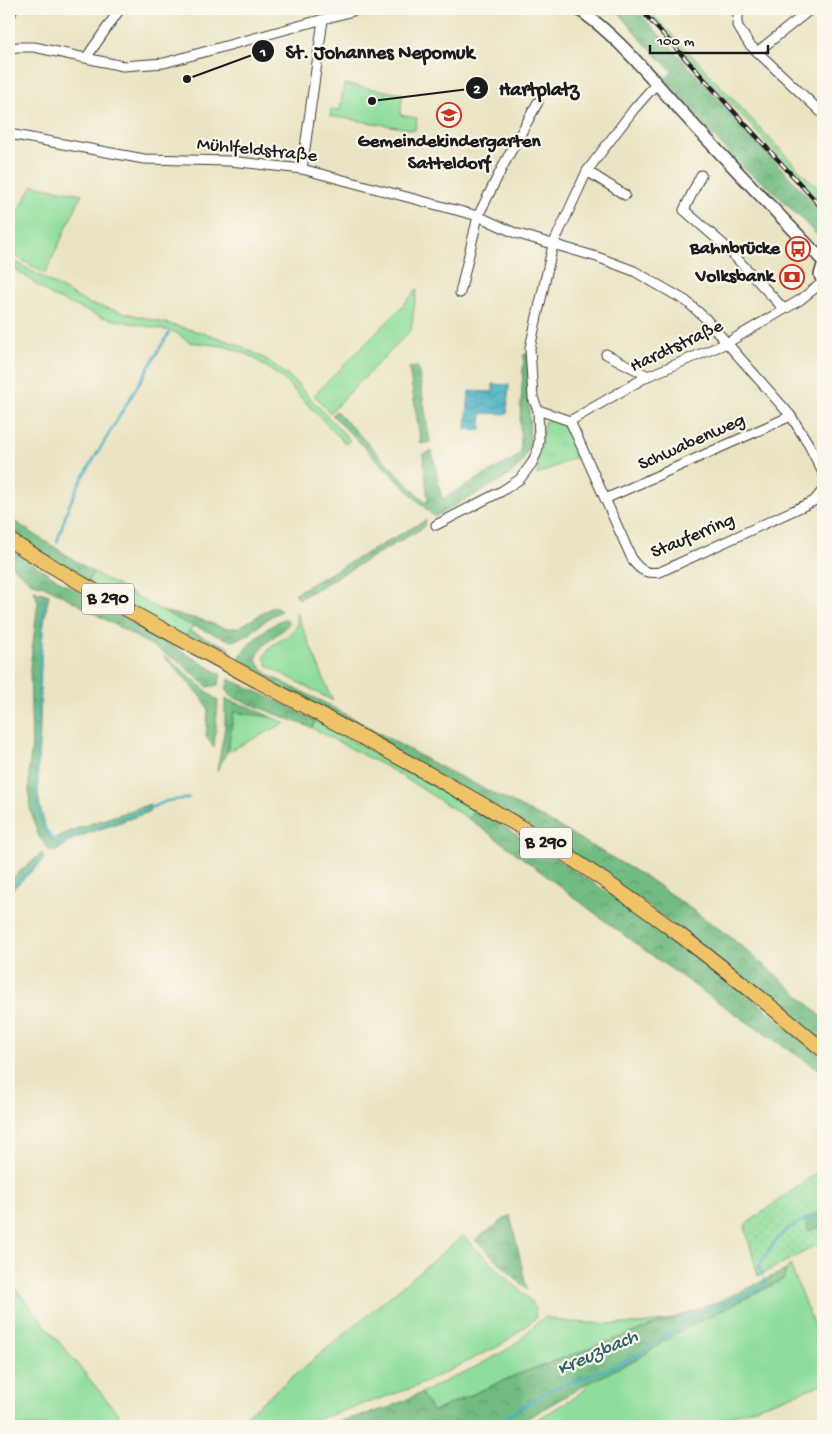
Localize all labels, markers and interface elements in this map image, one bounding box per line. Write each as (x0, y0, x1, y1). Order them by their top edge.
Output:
scale bar (650, 22, 767, 54)
text: 100 m (656, 33, 695, 51)
callout: St. Johannes Nepomuk (250, 34, 484, 69)
text: St. Johannes Nepomuk (286, 43, 476, 66)
text: 1 (259, 44, 266, 62)
callout: Hartplatz (464, 70, 589, 105)
text: Hartplatz (499, 80, 580, 103)
text: 2 (473, 81, 481, 99)
school or university icon: Gemeindekindergarten Satteldorf (436, 102, 462, 128)
place label: Gemeindekindergarten Satteldorf (357, 131, 542, 176)
street label: Mühlfeldstraße (196, 133, 318, 169)
bus stop icon: Bahnbrücke (785, 236, 811, 262)
place label: Bahnbrücke (689, 238, 781, 261)
bank icon: Volksbank (779, 264, 805, 290)
place label: Volksbank (695, 266, 777, 289)
street label: Hardtstraße (627, 315, 728, 379)
street label: Schwabenweg (635, 409, 749, 477)
street label: Stauferring (648, 509, 739, 565)
road number: B 290 (82, 584, 134, 614)
road number: B 290 (520, 828, 572, 858)
water label: Kreuzbach (554, 1326, 642, 1382)

